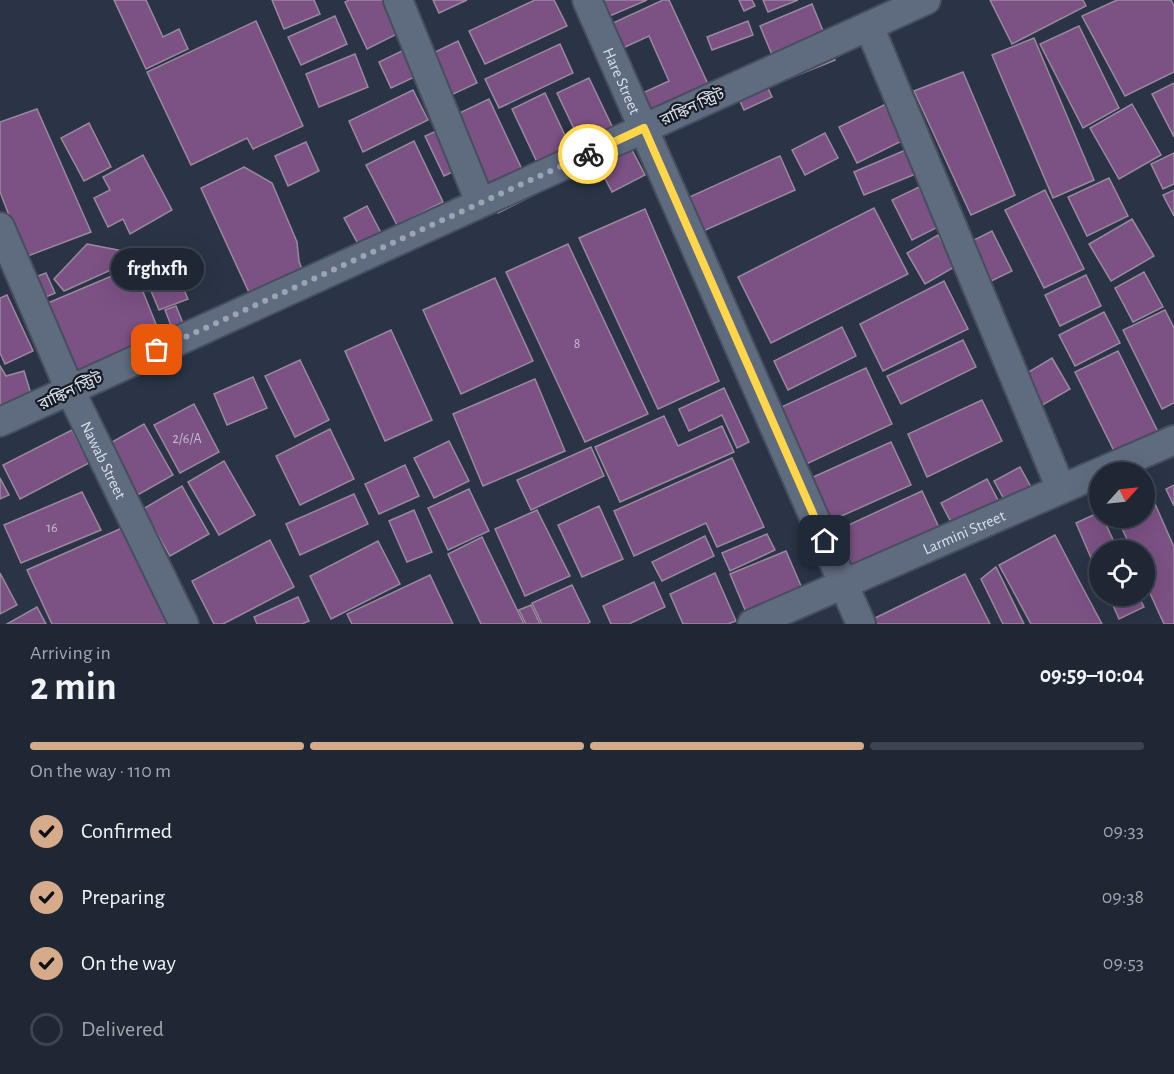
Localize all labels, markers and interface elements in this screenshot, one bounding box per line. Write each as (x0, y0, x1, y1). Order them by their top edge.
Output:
street label: Hare Street (600, 45, 643, 117)
street label: রাঙ্কিন স্ট্রিট (656, 84, 727, 129)
courier (558, 124, 618, 184)
icon: bike (572, 138, 605, 171)
callout: frghxfh (110, 248, 204, 290)
text: frghxfh (127, 259, 188, 279)
pin (131, 324, 182, 375)
icon: bag (140, 333, 173, 366)
house number: 8 (574, 337, 580, 351)
street label: রাঙ্কিন স্ট্রিট (34, 367, 105, 413)
street label: Nawab Street (77, 419, 129, 502)
house number: 2/6/A (172, 432, 202, 446)
north arrow (1089, 462, 1155, 528)
map controls (1089, 462, 1155, 606)
street label: Larmini Street (921, 508, 1008, 558)
pin (799, 515, 850, 566)
house number: 16 (46, 521, 58, 535)
icon: home (808, 524, 841, 557)
button: locate (1089, 540, 1155, 606)
text: Arriving in (30, 643, 111, 663)
text: 09:59–10:04 (1040, 664, 1144, 686)
text: 2 min (30, 668, 117, 707)
text: On the way · 110 m (30, 761, 171, 781)
icon: check (30, 815, 63, 848)
text: Confirmed (81, 820, 172, 842)
text: 09:33 (1103, 821, 1144, 841)
icon: check (30, 881, 63, 914)
text: Preparing (81, 886, 165, 908)
text: 09:38 (1102, 887, 1144, 907)
icon: check (30, 947, 63, 980)
text: On the way (81, 952, 176, 974)
text: 09:53 (1103, 953, 1144, 973)
text: Delivered (81, 1018, 164, 1040)

